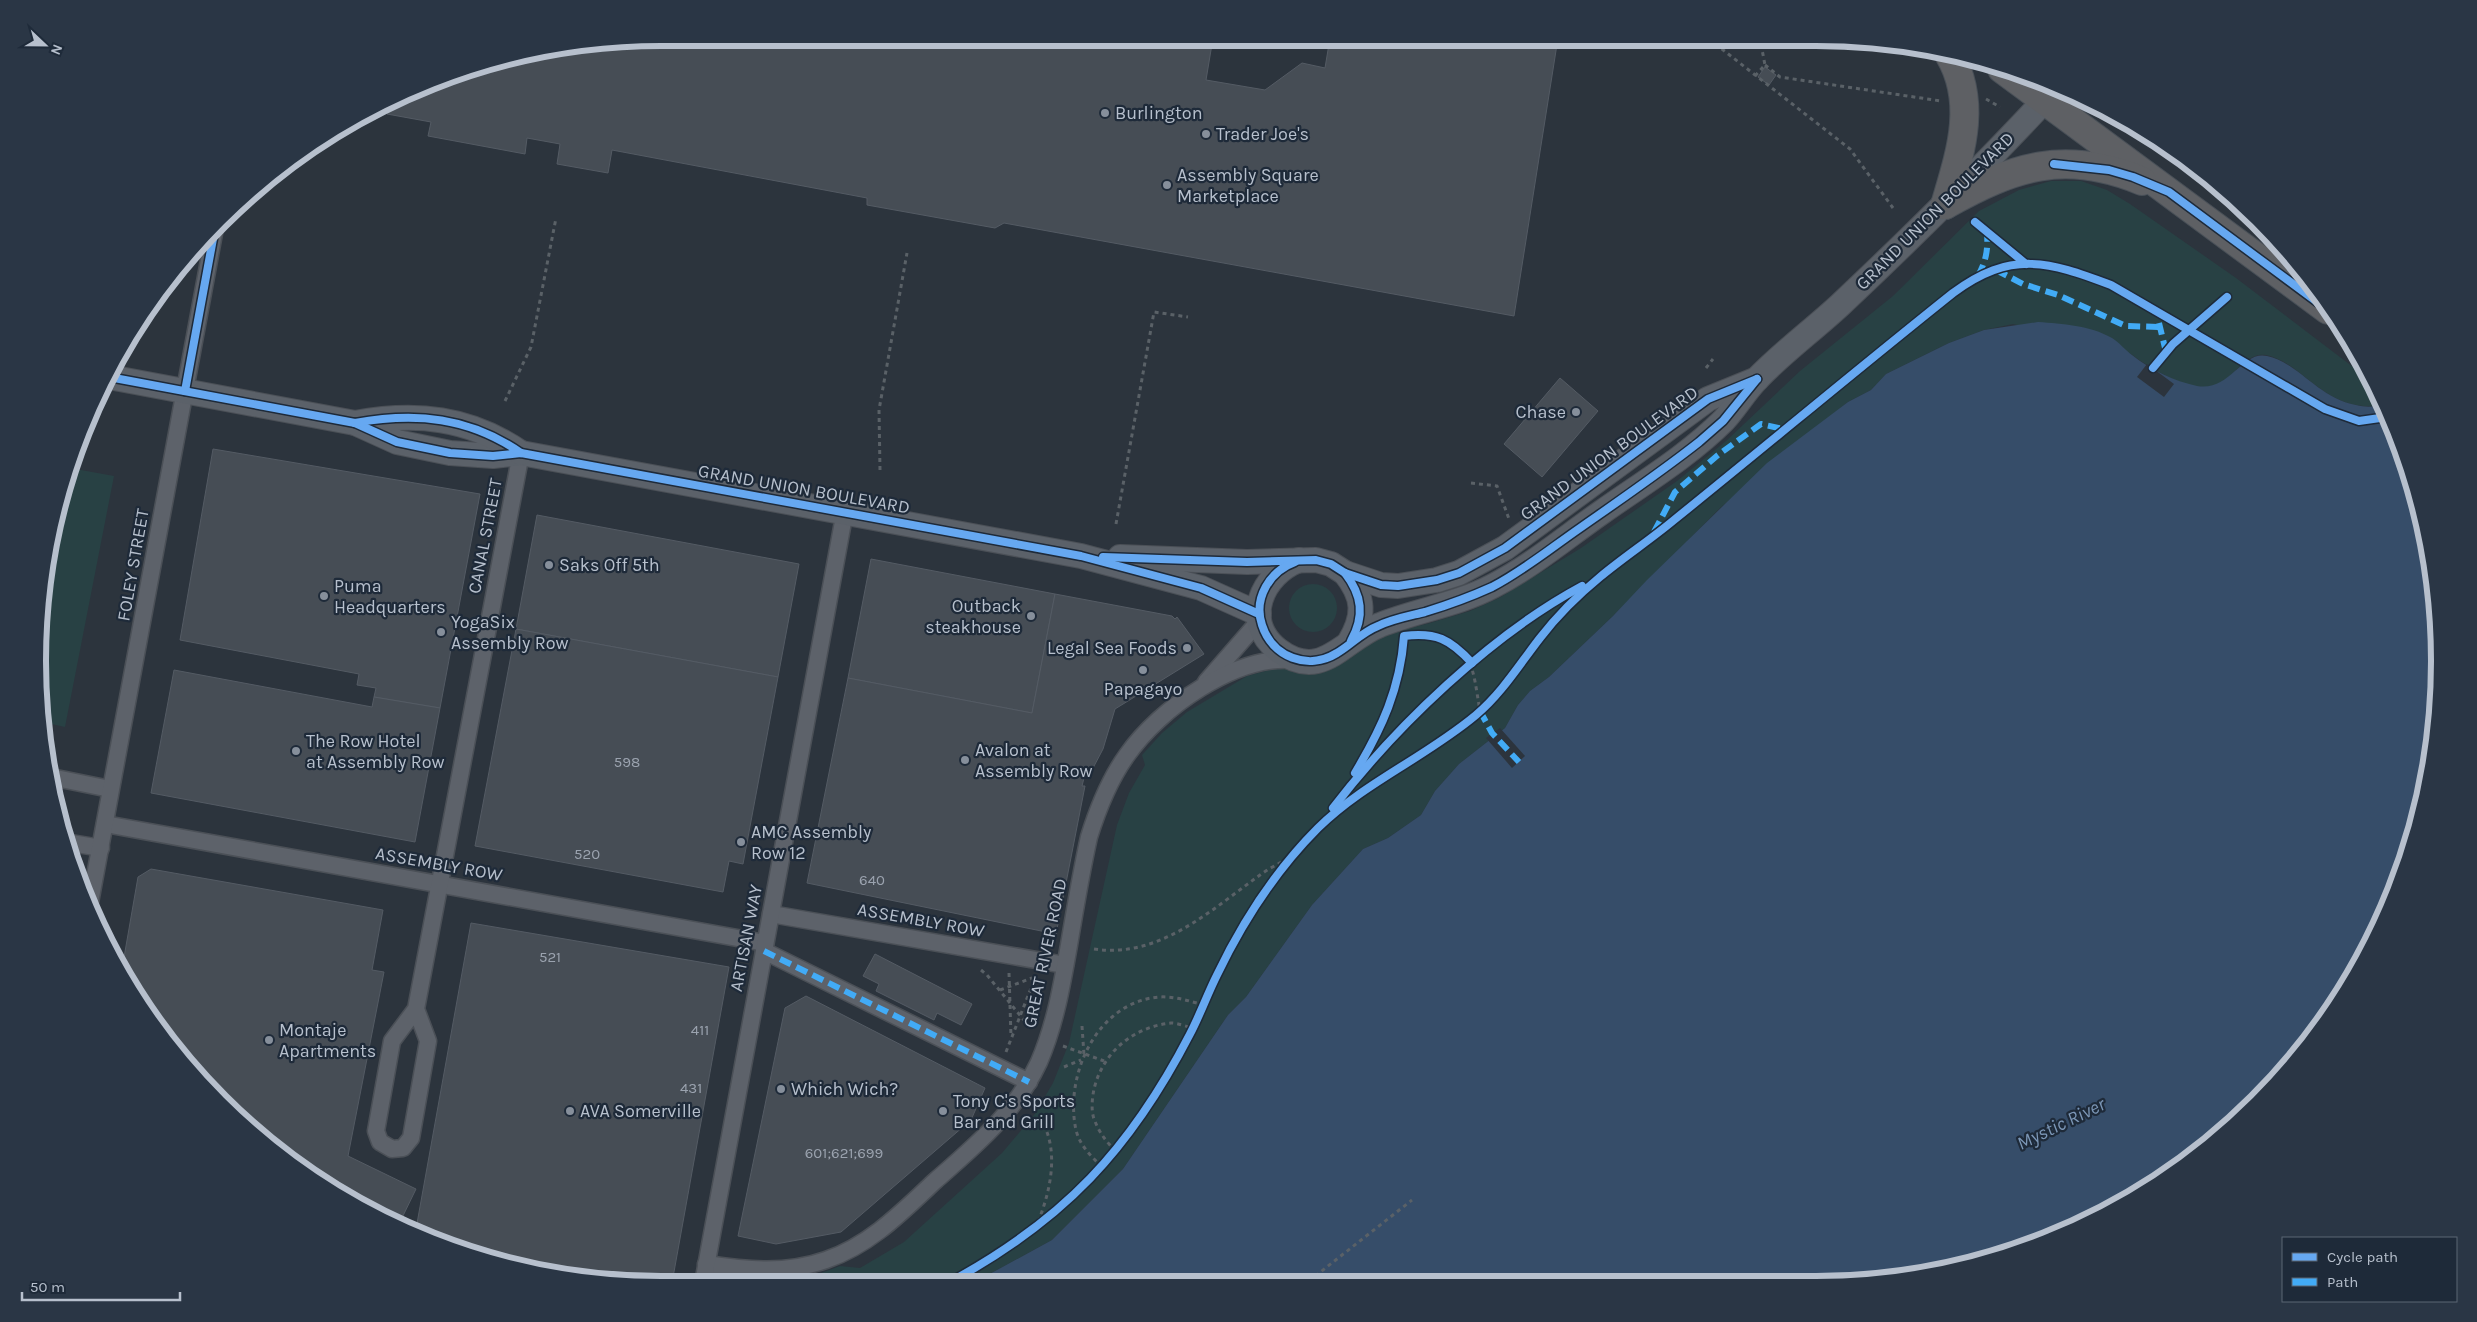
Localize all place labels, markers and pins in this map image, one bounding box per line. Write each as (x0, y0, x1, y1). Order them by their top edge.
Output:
place label: Burlington (1115, 102, 1203, 124)
marker: Burlington (1099, 107, 1111, 119)
place label: Trader Joe's (1216, 123, 1309, 145)
marker: Trader Joe's (1200, 128, 1212, 140)
place label: Assembly Square Marketplace (1177, 164, 1319, 207)
marker: Assembly Square Marketplace (1161, 179, 1173, 191)
place label: Chase (1515, 401, 1566, 423)
marker: Chase (1570, 406, 1582, 418)
place label: Saks Off 5th (559, 554, 660, 576)
marker: Saks Off 5th (543, 559, 555, 571)
place label: Puma Headquarters (334, 575, 446, 618)
marker: Puma Headquarters (318, 590, 330, 602)
place label: Outback steakhouse (925, 595, 1021, 638)
marker: Outback steakhouse (1025, 610, 1037, 622)
place label: YogaSix Assembly Row (451, 611, 569, 654)
marker: YogaSix Assembly Row (435, 626, 447, 638)
place label: Legal Sea Foods (1047, 637, 1177, 659)
marker: Legal Sea Foods (1181, 642, 1193, 654)
marker: Papagayo (1137, 664, 1149, 676)
place label: Papagayo (1104, 678, 1182, 700)
place label: The Row Hotel at Assembly Row (306, 730, 445, 773)
place label: Avalon at Assembly Row (975, 739, 1093, 782)
marker: The Row Hotel at Assembly Row (290, 745, 302, 757)
marker: Avalon at Assembly Row (959, 754, 971, 766)
place label: AMC Assembly Row 12 (751, 821, 872, 864)
marker: AMC Assembly Row 12 (735, 836, 747, 848)
place label: Montaje Apartments (279, 1019, 376, 1062)
marker: Montaje Apartments (263, 1034, 275, 1046)
place label: Which Wich? (791, 1078, 898, 1100)
marker: Which Wich? (775, 1083, 787, 1095)
place label: Tony C's Sports Bar and Grill (953, 1090, 1075, 1133)
place label: AVA Somerville (580, 1100, 701, 1122)
marker: AVA Somerville (564, 1105, 576, 1117)
marker: Tony C's Sports Bar and Grill (937, 1105, 949, 1117)

